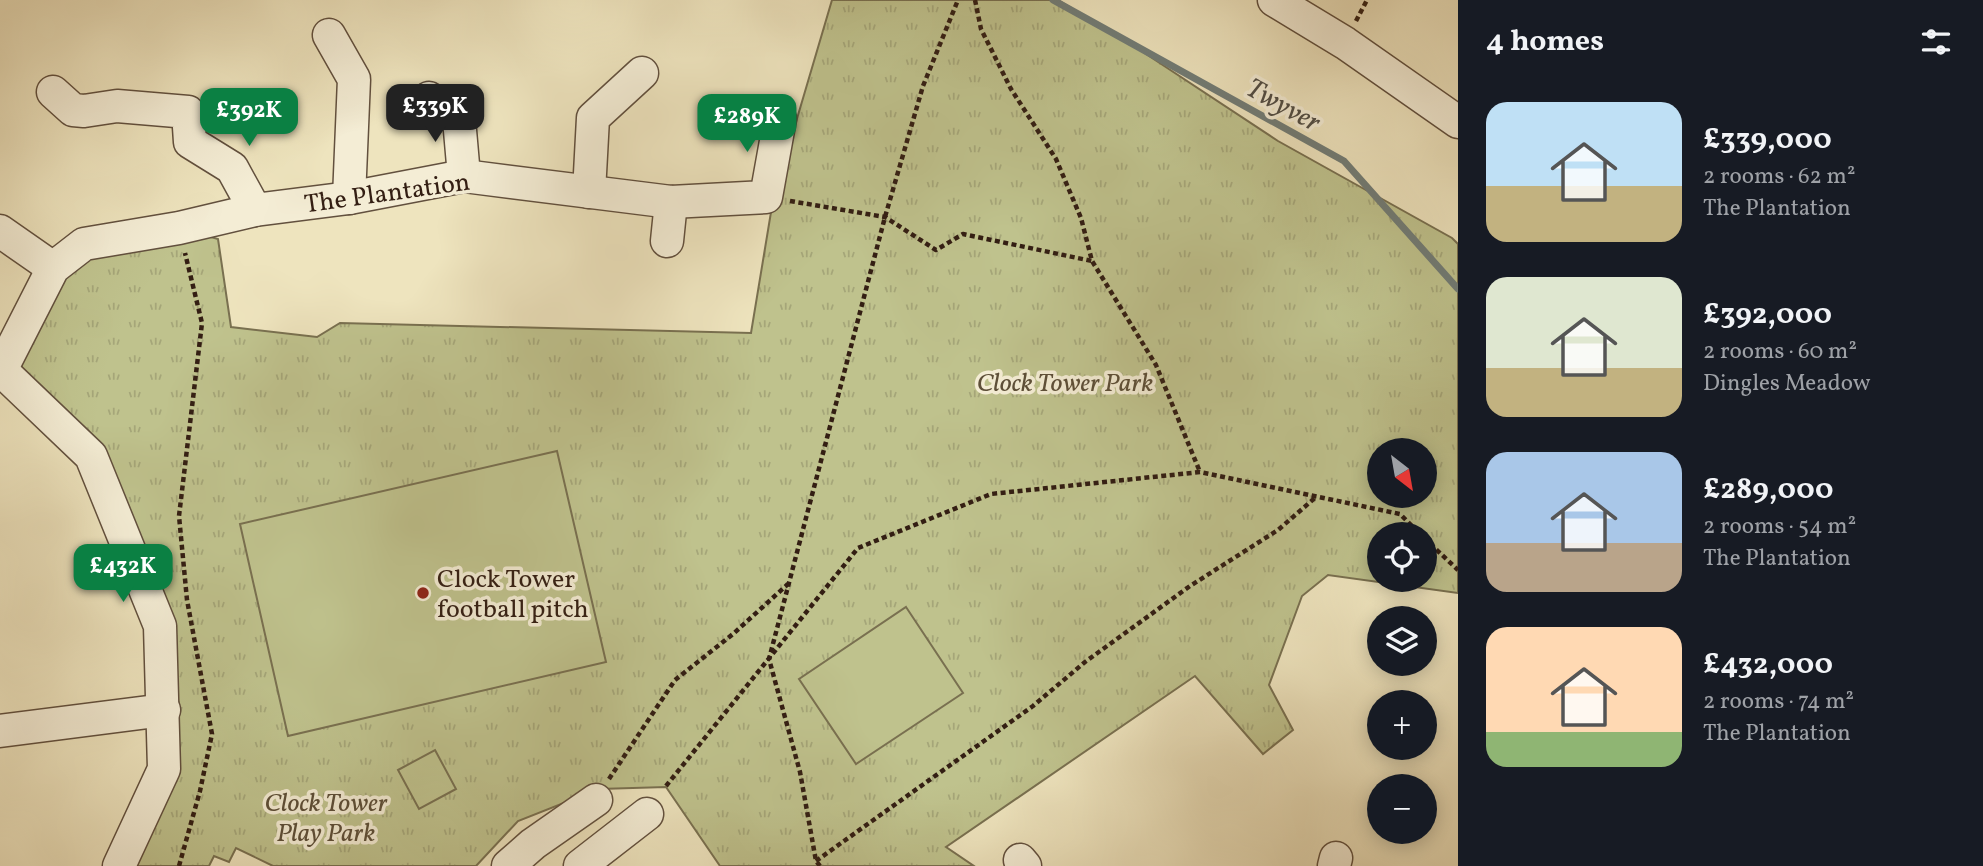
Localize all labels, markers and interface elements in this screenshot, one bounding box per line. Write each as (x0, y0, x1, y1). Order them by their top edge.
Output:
text: 4 homes (1486, 21, 1604, 63)
icon: filters (1917, 23, 1955, 61)
water label: Twyver (1238, 70, 1328, 143)
pin: £339K (386, 85, 484, 144)
pin: £392K (200, 88, 298, 148)
text: £339K (402, 91, 468, 123)
pin: £289K (698, 94, 796, 154)
text: £392K (216, 95, 282, 127)
text: £289K (713, 101, 781, 133)
text: £339,000 (1703, 119, 1832, 161)
icon: home (1542, 130, 1626, 214)
text: 2 rooms · 62 m² (1703, 161, 1855, 193)
street label: The Plantation (302, 165, 473, 223)
text: The Plantation (1703, 193, 1851, 225)
text: £392,000 (1703, 294, 1832, 336)
icon: home (1542, 305, 1626, 389)
text: 2 rooms · 60 m² (1703, 336, 1857, 368)
park label: Clock Tower Park (977, 366, 1153, 402)
text: Dingles Meadow (1703, 368, 1871, 400)
north arrow (1367, 438, 1437, 508)
map controls (1367, 438, 1437, 844)
text: £289,000 (1703, 469, 1834, 511)
icon: home (1542, 480, 1626, 564)
text: 2 rooms · 54 m² (1703, 511, 1856, 543)
button: locate (1367, 522, 1437, 592)
text: The Plantation (1703, 543, 1851, 575)
pin: £432K (74, 544, 172, 604)
text: £432K (90, 551, 156, 583)
place label: Clock Tower football pitch (437, 562, 589, 628)
marker: Clock Tower football pitch (415, 585, 431, 601)
button: layers (1367, 606, 1437, 676)
text: £432,000 (1703, 644, 1833, 686)
icon: home (1542, 655, 1626, 739)
text: 2 rooms · 74 m² (1703, 686, 1854, 718)
button: + (1367, 690, 1437, 760)
text: The Plantation (1703, 718, 1851, 750)
button: − (1367, 774, 1437, 844)
park label: Clock Tower Play Park (265, 786, 388, 852)

